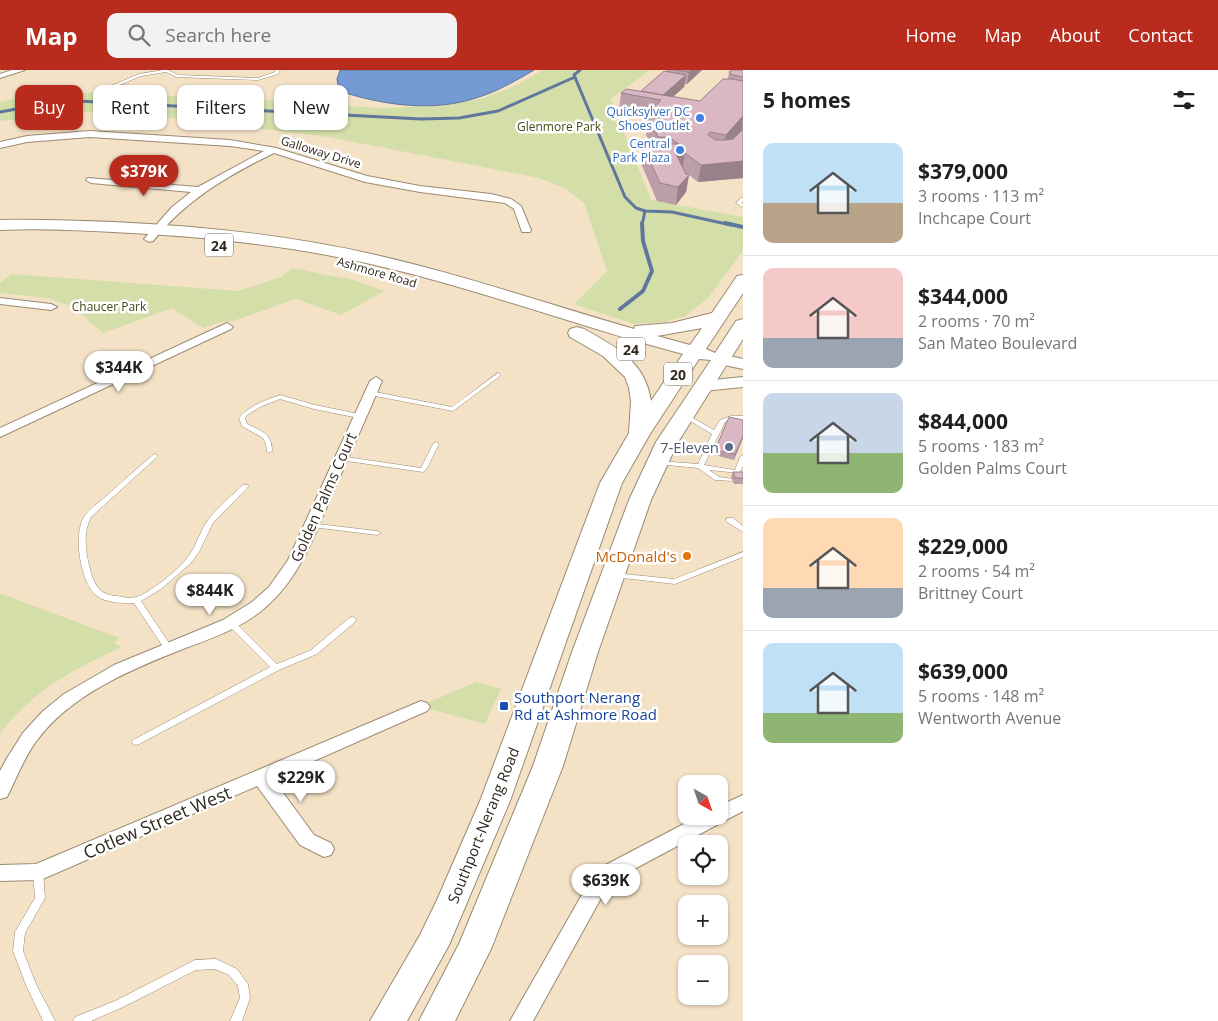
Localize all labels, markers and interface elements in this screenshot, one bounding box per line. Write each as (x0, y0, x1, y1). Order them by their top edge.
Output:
search box (107, 13, 457, 58)
text: Map (25, 19, 77, 52)
icon: search (125, 21, 153, 49)
text: Search here (165, 22, 271, 48)
text: Home (906, 23, 956, 47)
text: Map (984, 23, 1022, 47)
text: About (1050, 23, 1100, 47)
text: Contact (1128, 23, 1193, 47)
chip: Buy (15, 85, 83, 130)
chip: Rent (93, 85, 167, 130)
chip: Filters (177, 85, 264, 130)
chip: New (274, 85, 348, 130)
text: 5 homes (763, 86, 851, 114)
icon: filters (1170, 86, 1198, 114)
place label: Quicksylver DC Shoes Outlet (606, 103, 690, 134)
marker: Quicksylver DC Shoes Outlet (694, 112, 706, 124)
park label: Glenmore Park (517, 118, 602, 135)
street label: Galloway Drive (279, 132, 363, 172)
place label: Central Park Plaza (613, 135, 670, 166)
marker: Central Park Plaza (674, 144, 686, 156)
pin: $379K (109, 154, 179, 197)
text: $379,000 (918, 157, 1008, 185)
text: $379K (120, 160, 168, 182)
icon: home (803, 163, 863, 223)
text: 3 rooms · 113 m² (918, 185, 1044, 207)
text: Inchcape Court (918, 207, 1031, 229)
road number: 24 (205, 234, 233, 256)
street label: Ashmore Road (335, 252, 419, 292)
text: $344,000 (918, 282, 1008, 310)
icon: home (803, 288, 863, 348)
park label: Chaucer Park (72, 298, 147, 315)
text: 2 rooms · 70 m² (918, 310, 1035, 332)
text: San Mateo Boulevard (918, 332, 1077, 354)
road number: 24 (617, 338, 645, 360)
pin: $344K (84, 350, 154, 393)
text: $344K (95, 356, 143, 378)
road number: 20 (664, 362, 692, 386)
text: $844,000 (918, 407, 1008, 435)
icon: home (803, 413, 863, 473)
street label: Golden Palms Court (285, 429, 361, 565)
text: 5 rooms · 183 m² (918, 435, 1044, 457)
place label: 7-Eleven (660, 437, 719, 457)
marker: 7-Eleven (723, 441, 735, 453)
text: Golden Palms Court (918, 457, 1067, 479)
text: $229,000 (918, 532, 1008, 560)
icon: home (803, 538, 863, 598)
place label: McDonald's (595, 546, 677, 566)
marker: McDonald's (681, 550, 693, 562)
text: 2 rooms · 54 m² (918, 560, 1035, 582)
pin: $844K (175, 574, 245, 616)
text: $844K (186, 579, 234, 601)
text: Brittney Court (918, 582, 1023, 604)
text: $639,000 (918, 657, 1008, 685)
icon: home (803, 663, 863, 723)
text: 5 rooms · 148 m² (918, 685, 1044, 707)
place label: Southport Nerang Rd at Ashmore Road (514, 687, 657, 724)
marker: Southport Nerang Rd at Ashmore Road (498, 700, 510, 712)
text: Wentworth Avenue (918, 707, 1061, 729)
street label: Southport-Nerang Road (443, 744, 523, 906)
pin: $229K (266, 760, 336, 803)
text: $229K (277, 766, 325, 788)
north arrow (678, 775, 728, 825)
map controls (678, 775, 728, 1005)
street label: Cotlew Street West (79, 780, 235, 864)
button: locate (678, 835, 728, 885)
pin: $639K (571, 864, 641, 906)
text: $639K (582, 869, 630, 891)
button: + (678, 895, 728, 945)
button: − (678, 955, 728, 1005)

